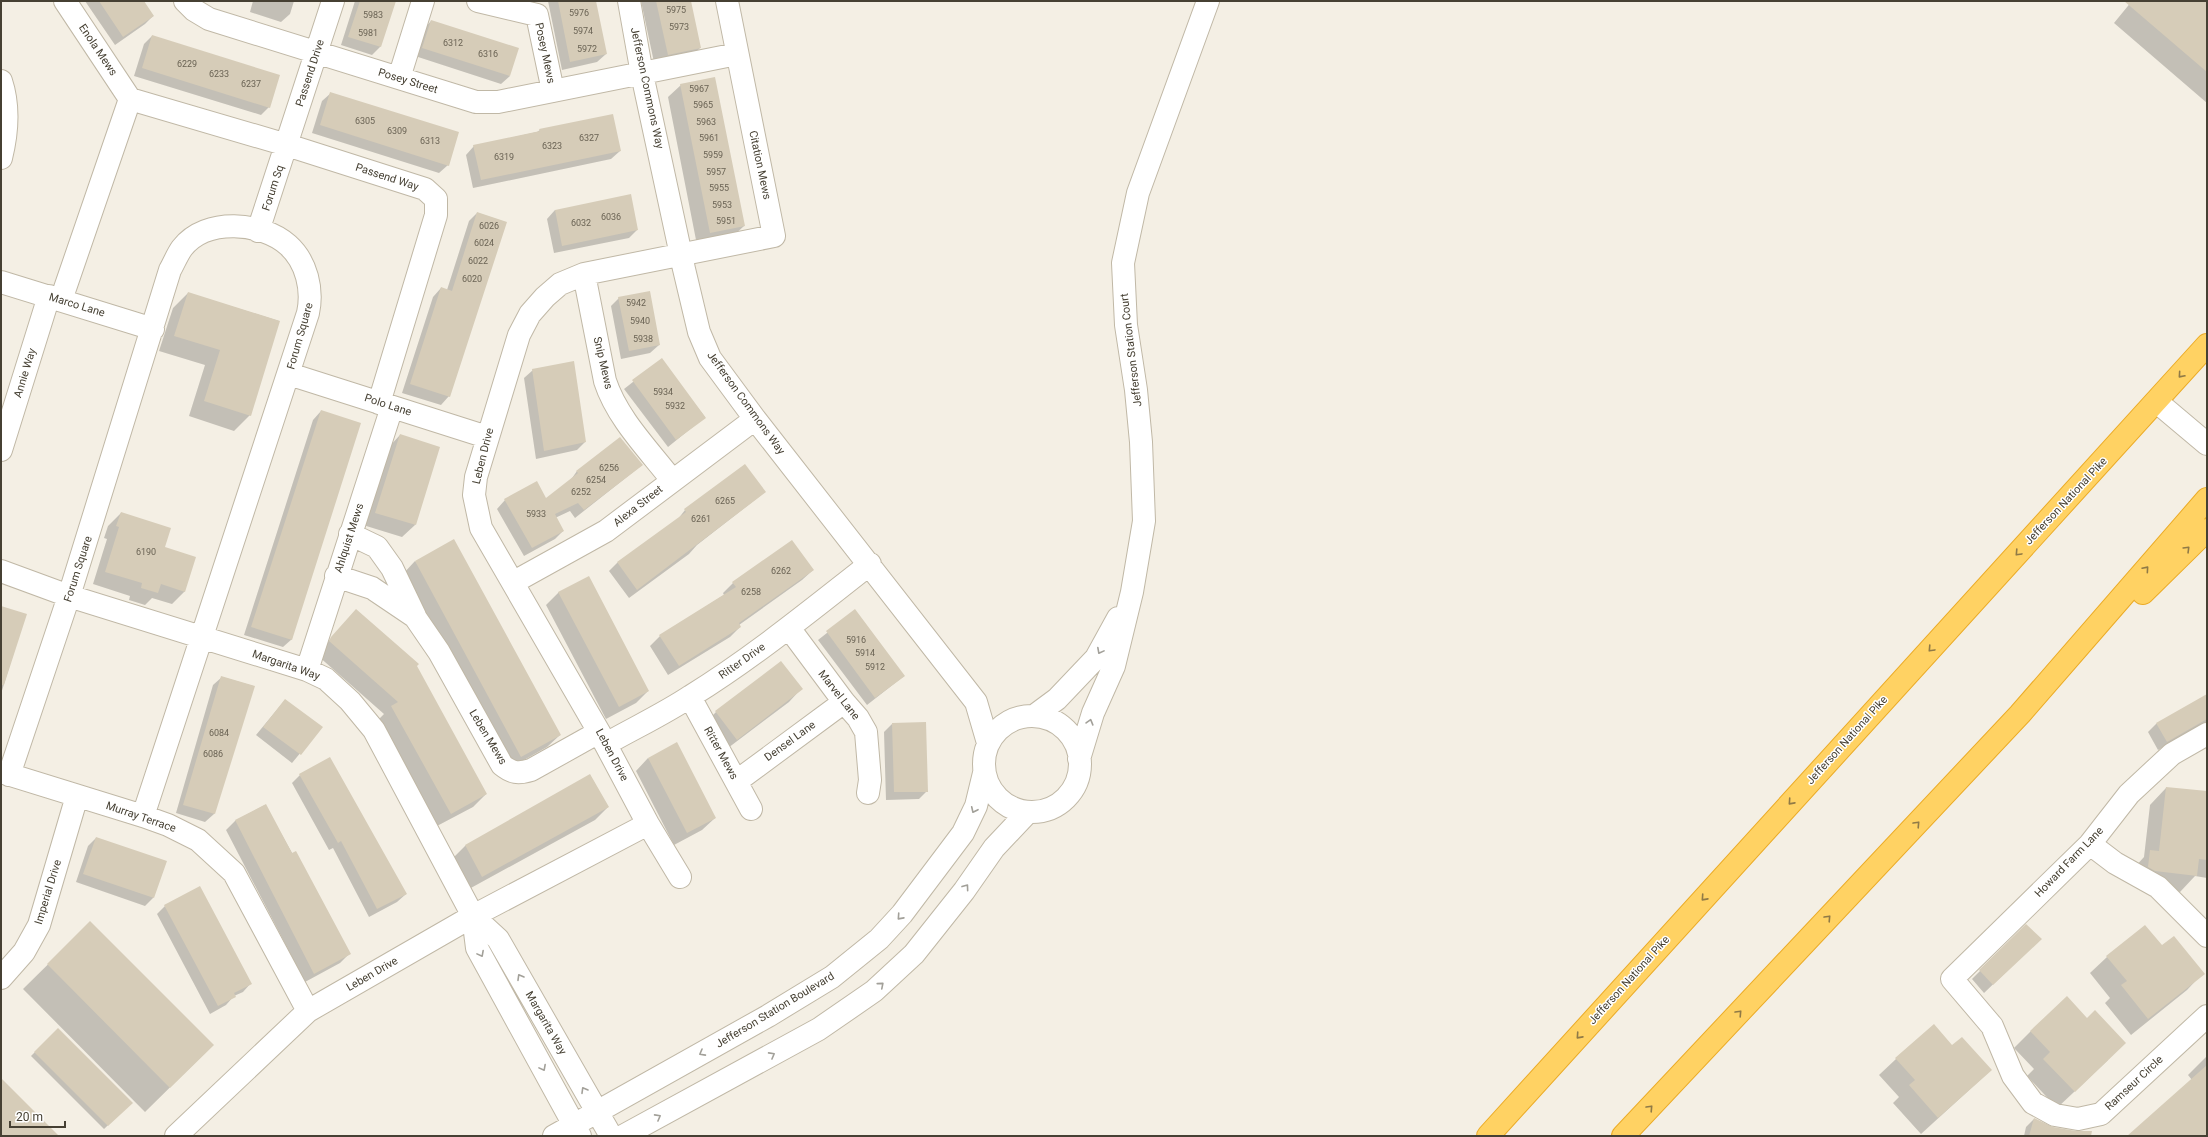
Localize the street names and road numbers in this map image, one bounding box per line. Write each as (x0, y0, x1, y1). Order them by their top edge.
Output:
street label: Posey Mews (532, 21, 558, 85)
street label: Enola Mews (76, 22, 120, 79)
street label: Jefferson Commons Way (628, 26, 666, 151)
street label: Passend Drive (293, 38, 327, 108)
street label: Posey Street (377, 66, 440, 96)
street label: Citation Mews (746, 129, 774, 201)
street label: Passend Way (354, 161, 421, 194)
street label: Forum Sq (260, 164, 286, 212)
street label: Marco Lane (47, 290, 107, 320)
street label: Jefferson Station Court (1118, 292, 1144, 408)
street label: Forum Square (284, 301, 316, 371)
street label: Snip Mews (591, 335, 615, 391)
street label: Annie Way (11, 346, 39, 399)
street label: Jefferson Commons Way (704, 349, 788, 458)
street label: Polo Lane (363, 391, 413, 419)
street label: Leben Drive (470, 426, 496, 485)
street label: Jefferson National Pike (2022, 455, 2110, 547)
street label: Alexa Street (611, 483, 666, 529)
street label: Ahlquist Mews (332, 501, 366, 574)
street label: Forum Square (61, 534, 95, 604)
street label: Ritter Drive (716, 640, 768, 682)
street label: Margarita Way (250, 647, 322, 683)
street label: Marvel Lane (815, 667, 863, 723)
street label: Jefferson National Pike (1804, 693, 1890, 787)
street label: Leben Mews (466, 707, 510, 767)
street label: Densel Lane (762, 718, 818, 764)
street label: Ritter Mews (701, 724, 741, 782)
street label: Leben Drive (593, 727, 631, 783)
street label: Murray Terrace (104, 799, 178, 835)
street label: Howard Farm Lane (2032, 824, 2106, 900)
street label: Imperial Drive (32, 858, 64, 926)
street label: Jefferson National Pike (1586, 933, 1672, 1027)
street label: Leben Drive (344, 954, 400, 994)
street label: Jefferson Station Boulevard (713, 969, 837, 1051)
street label: Margarita Way (523, 989, 570, 1058)
street label: Ramseur Circle (2102, 1053, 2166, 1113)

